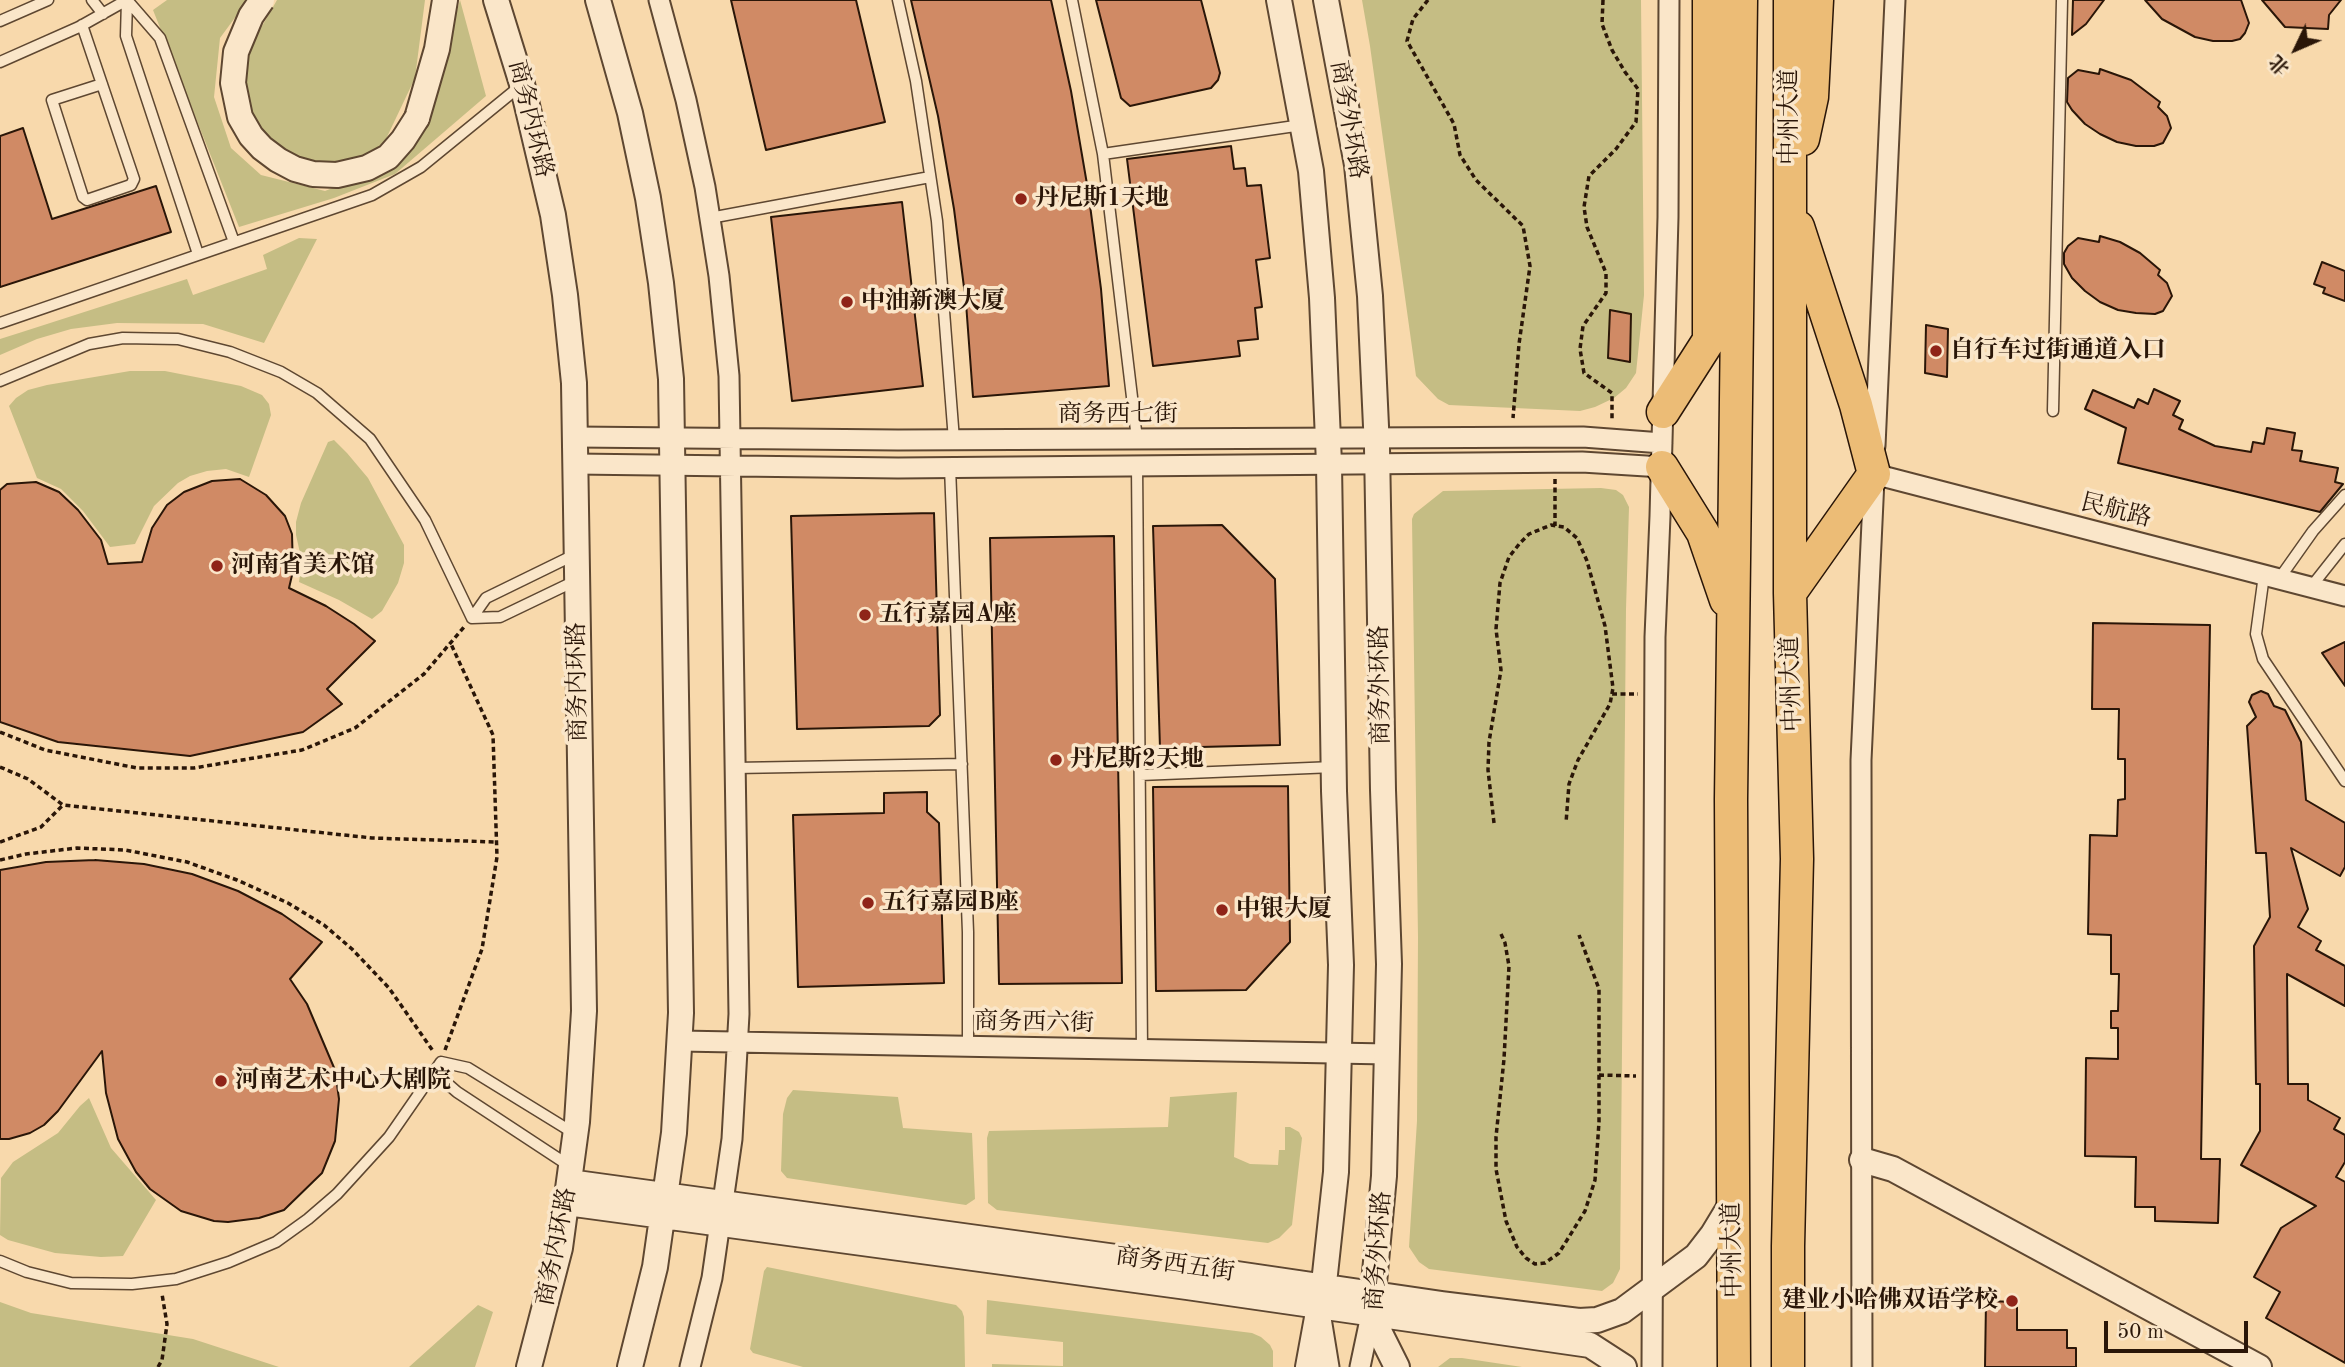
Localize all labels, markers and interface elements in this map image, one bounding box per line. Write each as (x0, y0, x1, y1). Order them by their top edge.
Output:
north arrow (2261, 14, 2331, 84)
text: 北 (2267, 51, 2294, 77)
street label: 商务内环路 (502, 57, 558, 181)
street label: 商务外环路 (1323, 58, 1373, 182)
street label: 中州大道 (1776, 69, 1804, 165)
place label: 丹尼斯1天地 (1035, 185, 1169, 213)
marker: 丹尼斯1天地 (1013, 191, 1029, 207)
place label: 中油新澳大厦 (861, 288, 1005, 316)
marker: 中油新澳大厦 (839, 294, 855, 310)
place label: 自行车过街通道入口 (1950, 337, 2166, 365)
marker: 自行车过街通道入口 (1928, 343, 1944, 359)
street label: 商务西七街 (1058, 401, 1178, 429)
street label: 民航路 (2078, 488, 2154, 534)
place label: 河南省美术馆 (231, 552, 375, 580)
marker: 河南省美术馆 (209, 558, 225, 574)
place label: 五行嘉园A座 (879, 601, 1017, 629)
marker: 五行嘉园A座 (857, 607, 873, 623)
street label: 商务内环路 (563, 622, 593, 742)
street label: 商务外环路 (1366, 625, 1396, 745)
street label: 中州大道 (1776, 636, 1808, 732)
place label: 丹尼斯2天地 (1070, 746, 1204, 774)
marker: 丹尼斯2天地 (1048, 752, 1064, 768)
place label: 五行嘉园B座 (882, 889, 1019, 917)
marker: 五行嘉园B座 (860, 895, 876, 911)
place label: 中银大厦 (1236, 896, 1332, 924)
marker: 中银大厦 (1214, 902, 1230, 918)
street label: 商务西六街 (974, 1008, 1094, 1038)
place label: 河南艺术中心大剧院 (235, 1067, 451, 1095)
marker: 河南艺术中心大剧院 (213, 1073, 229, 1089)
street label: 商务内环路 (531, 1185, 583, 1309)
street label: 商务外环路 (1360, 1190, 1398, 1312)
street label: 中州大道 (1718, 1202, 1748, 1298)
street label: 商务西五街 (1114, 1242, 1236, 1288)
place label: 建业小哈佛双语学校 (1782, 1287, 1998, 1315)
marker: 建业小哈佛双语学校 (2004, 1293, 2020, 1309)
scale bar (2107, 1308, 2250, 1352)
text: 50 m (2117, 1322, 2164, 1343)

